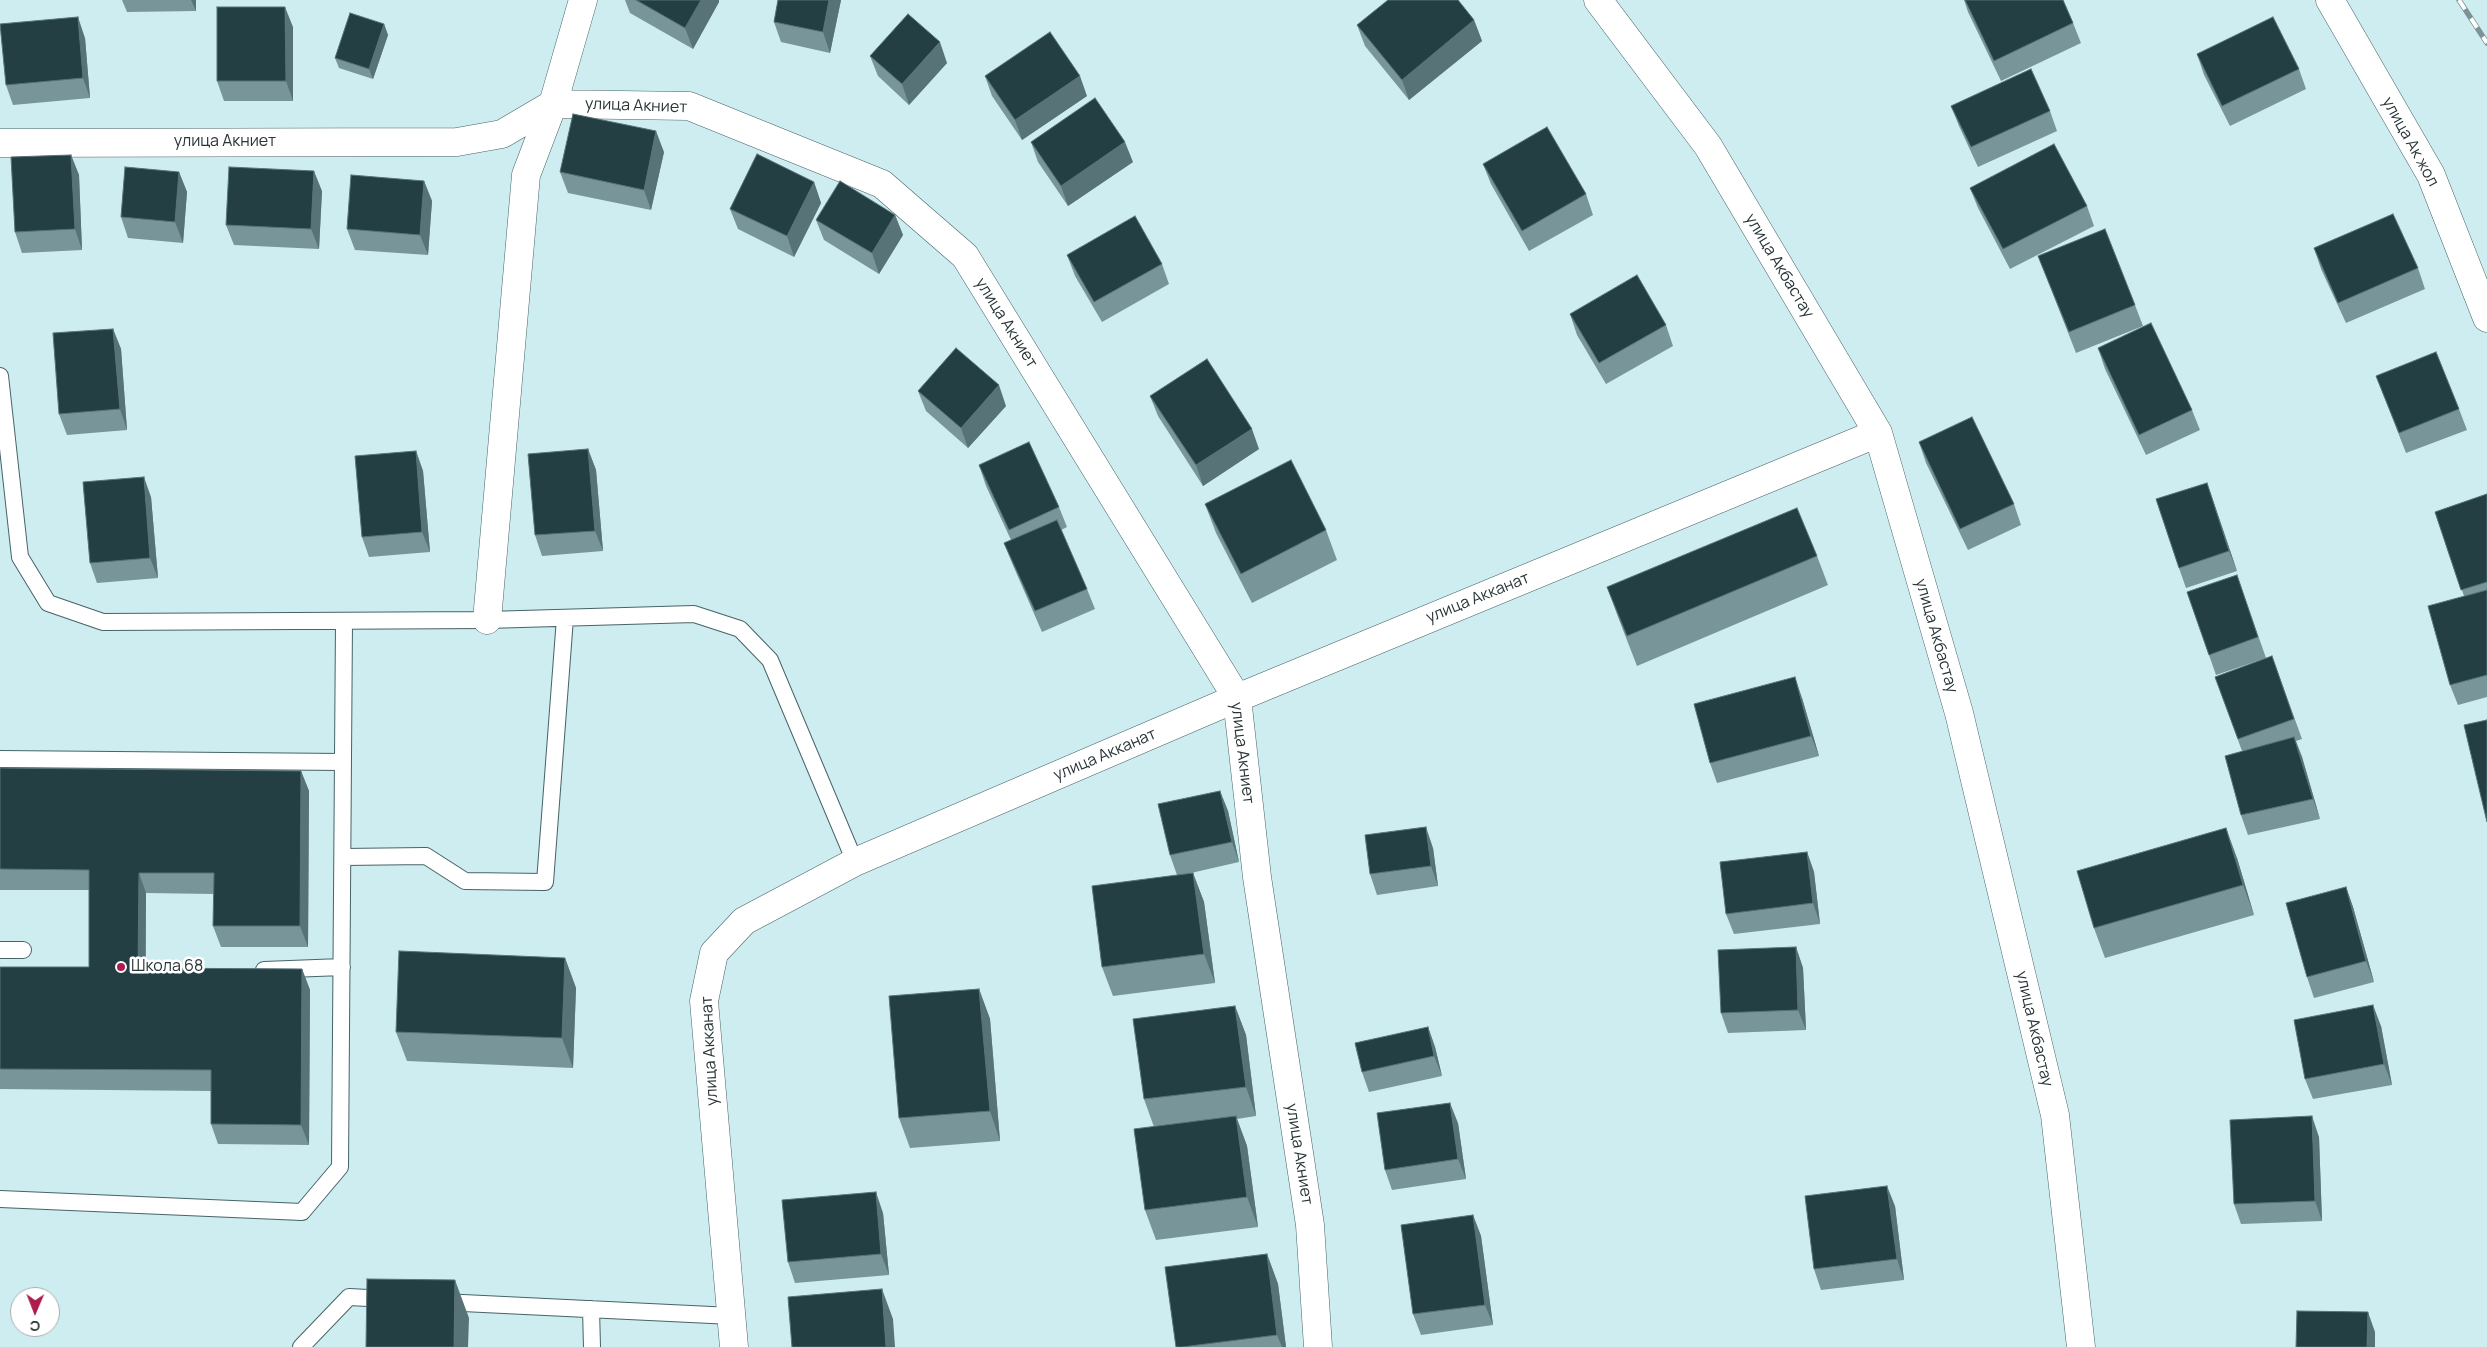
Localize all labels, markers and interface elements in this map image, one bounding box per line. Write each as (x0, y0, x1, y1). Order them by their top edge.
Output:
street label: улица Ак жол (2378, 94, 2442, 190)
street label: улица Акниет (585, 95, 687, 117)
street label: улица Акниет (174, 132, 276, 152)
street label: улица Акбастау (1740, 210, 1818, 322)
street label: улица Акниет (971, 275, 1041, 371)
street label: улица Акканат (1424, 569, 1532, 627)
street label: улица Акбастау (1911, 577, 1961, 695)
street label: улица Акниет (1226, 701, 1258, 805)
street label: улица Акканат (1051, 725, 1159, 785)
place label: Школа 68 (131, 957, 203, 977)
marker: Школа 68 (115, 961, 127, 973)
street label: улица Акбастау (2011, 969, 2057, 1089)
street label: улица Акканат (698, 996, 722, 1106)
street label: улица Акниет (1282, 1102, 1316, 1206)
north arrow (10, 1287, 60, 1337)
text: С (29, 1317, 40, 1336)

